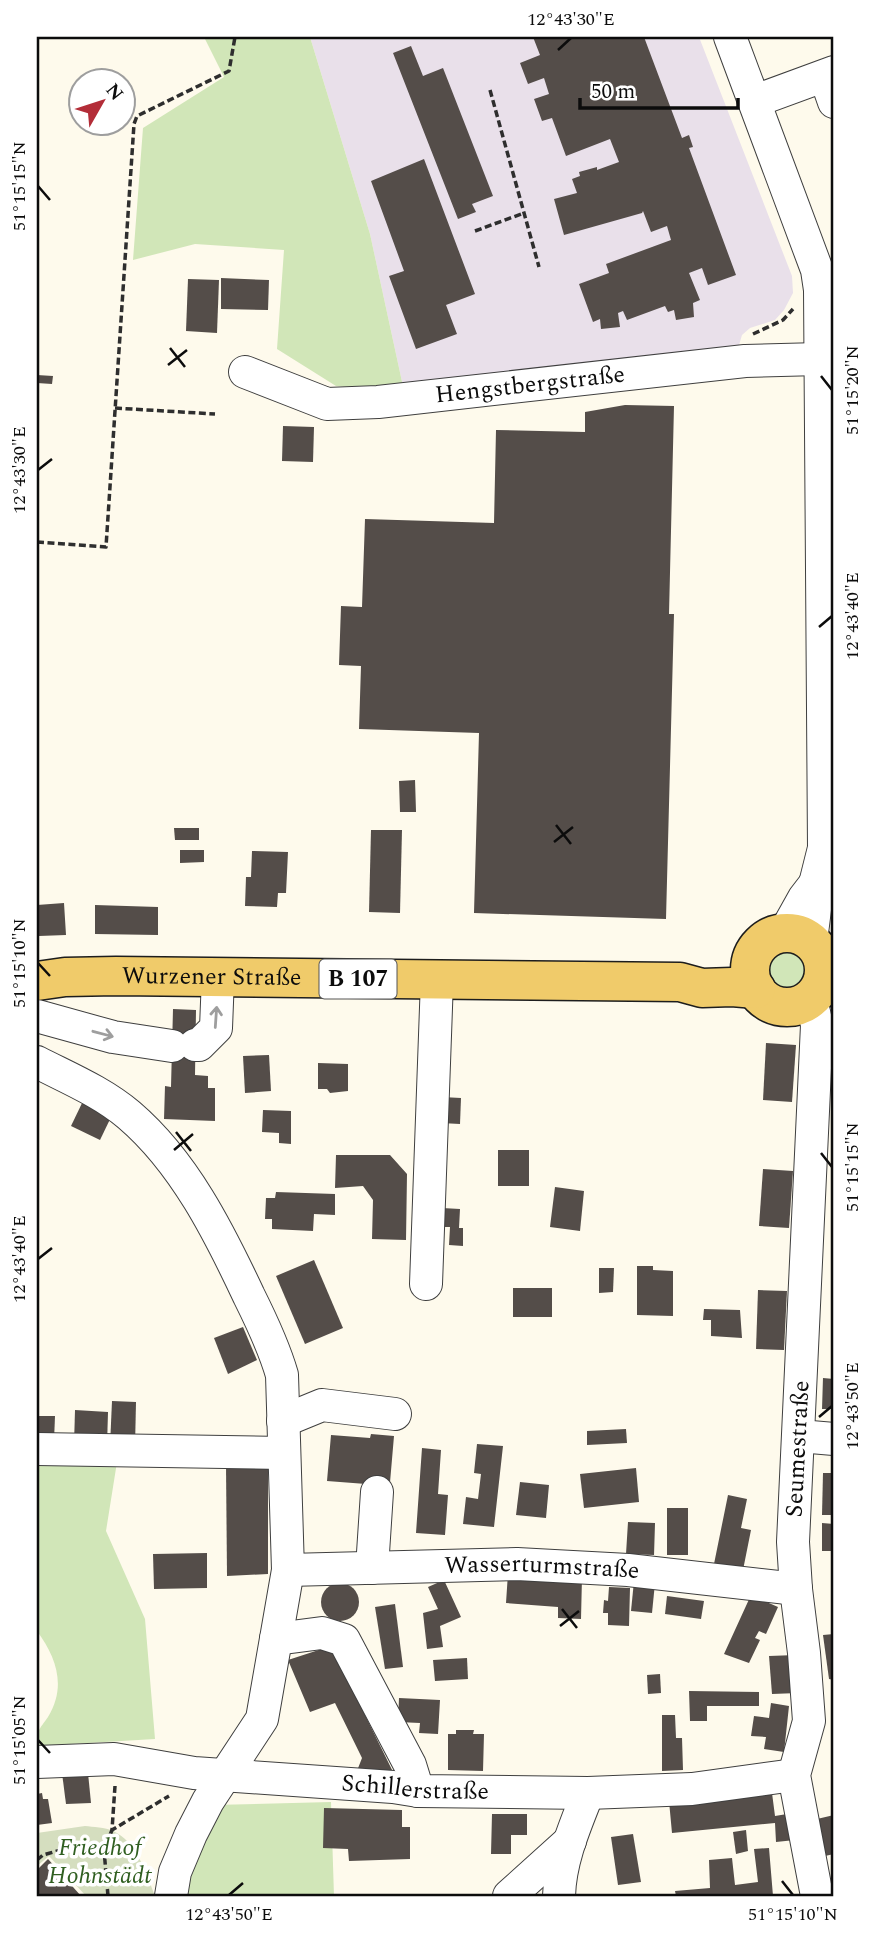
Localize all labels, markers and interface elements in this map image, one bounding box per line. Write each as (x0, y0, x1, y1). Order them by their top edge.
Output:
text: 12°43'30"E (527, 6, 615, 33)
north arrow (66, 66, 136, 136)
scale bar (580, 66, 738, 110)
text: 50 m (591, 76, 635, 108)
text: N (98, 77, 130, 107)
text: 51°15'15"N (6, 141, 33, 231)
text: 51°15'20"N (839, 345, 866, 435)
street label: Hengstbergstraße (433, 357, 627, 413)
text: 12°43'30"E (6, 426, 33, 514)
text: 12°43'40"E (839, 572, 866, 660)
text: 51°15'10"N (6, 918, 33, 1008)
street label: Wurzener Straße (122, 958, 302, 996)
road number: B 107 (320, 960, 396, 998)
one-way arrow (210, 1006, 223, 1028)
one-way arrow (91, 1028, 113, 1041)
text: 51°15'15"N (839, 1122, 866, 1212)
text: 12°43'40"E (6, 1215, 33, 1303)
text: 12°43'50"E (839, 1362, 866, 1450)
street label: Seumestraße (776, 1380, 820, 1518)
street label: Wasserturmstraße (444, 1546, 641, 1589)
text: 51°15'05"N (6, 1695, 33, 1785)
street label: Schillerstraße (340, 1765, 489, 1810)
park label: Friedhof Hohnstädt (48, 1830, 152, 1894)
text: 12°43'50"E (185, 1901, 273, 1928)
text: 51°15'10"N (748, 1901, 838, 1928)

